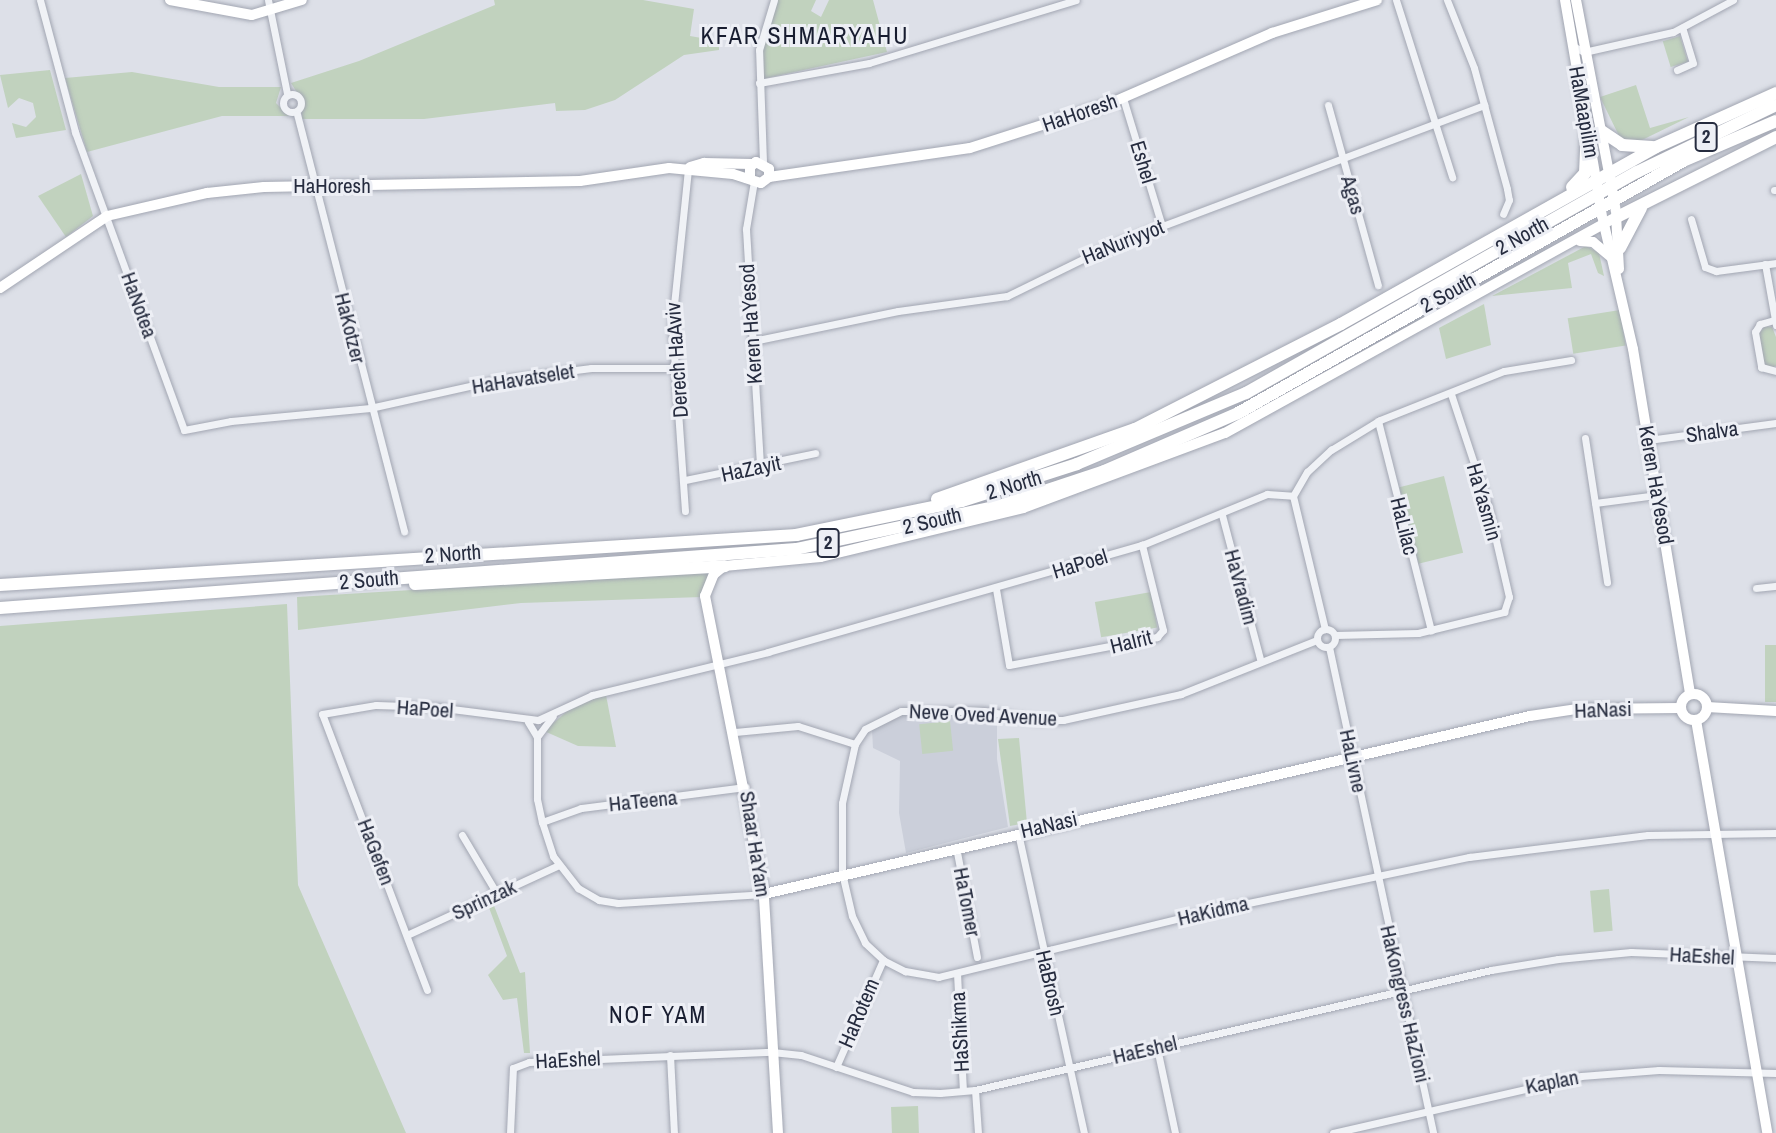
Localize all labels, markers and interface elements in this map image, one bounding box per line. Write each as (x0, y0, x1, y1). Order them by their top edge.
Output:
district label: KFAR SHMARYAHU (702, 22, 908, 50)
street label: HaMaapilim (1564, 64, 1604, 160)
street label: HaHoresh (1039, 88, 1121, 138)
road number: 2 (1694, 122, 1718, 153)
street label: Eshel (1125, 138, 1161, 186)
street label: HaHoresh (293, 173, 371, 199)
street label: Agas (1335, 173, 1371, 217)
street label: 2 North (1491, 211, 1553, 261)
street label: HaNuriyyot (1078, 214, 1168, 270)
street label: Keren HaYesod (734, 263, 768, 385)
street label: 2 South (1416, 268, 1480, 318)
street label: HaNotea (116, 269, 162, 341)
street label: HaKotzer (329, 290, 371, 366)
street label: Derech HaAviv (660, 302, 694, 418)
street label: HaHavatselet (470, 358, 576, 400)
street label: Shalva (1684, 416, 1740, 448)
street label: Keren HaYesod (1633, 424, 1679, 546)
street label: HaZayit (719, 450, 783, 488)
street label: HaYasmin (1461, 460, 1507, 544)
street label: 2 North (983, 465, 1045, 505)
street label: HaLilac (1385, 495, 1423, 557)
street label: 2 South (900, 502, 964, 540)
road number: 2 (816, 528, 840, 558)
street label: 2 North (424, 539, 482, 569)
street label: HaPoel (1049, 544, 1111, 584)
street label: HaVradim (1219, 547, 1263, 627)
street label: 2 South (338, 565, 400, 595)
street label: HaIrit (1108, 625, 1154, 659)
street label: HaPoel (396, 694, 454, 724)
street label: HaNasi (1574, 696, 1632, 724)
street label: Neve Oved Avenue (908, 699, 1058, 731)
street label: HaLivne (1334, 727, 1372, 795)
street label: HaTeena (607, 785, 679, 817)
street label: Shaar HaYam (734, 789, 776, 899)
street label: HaNasi (1018, 806, 1080, 844)
street label: HaGefen (352, 815, 400, 889)
street label: HaTomer (948, 865, 986, 939)
street label: Sprinzak (448, 874, 520, 926)
street label: HaKidma (1175, 891, 1251, 931)
street label: HaKongress HaZioni (1375, 923, 1435, 1085)
street label: HaEshel (1669, 942, 1735, 970)
street label: HaBrosh (1030, 948, 1070, 1018)
street label: HaRotem (833, 975, 885, 1051)
street label: HaShikma (945, 991, 975, 1073)
district label: NOF YAM (610, 1001, 706, 1029)
street label: HaEshel (1110, 1030, 1180, 1070)
street label: HaEshel (535, 1046, 601, 1074)
street label: Kaplan (1523, 1065, 1581, 1099)

